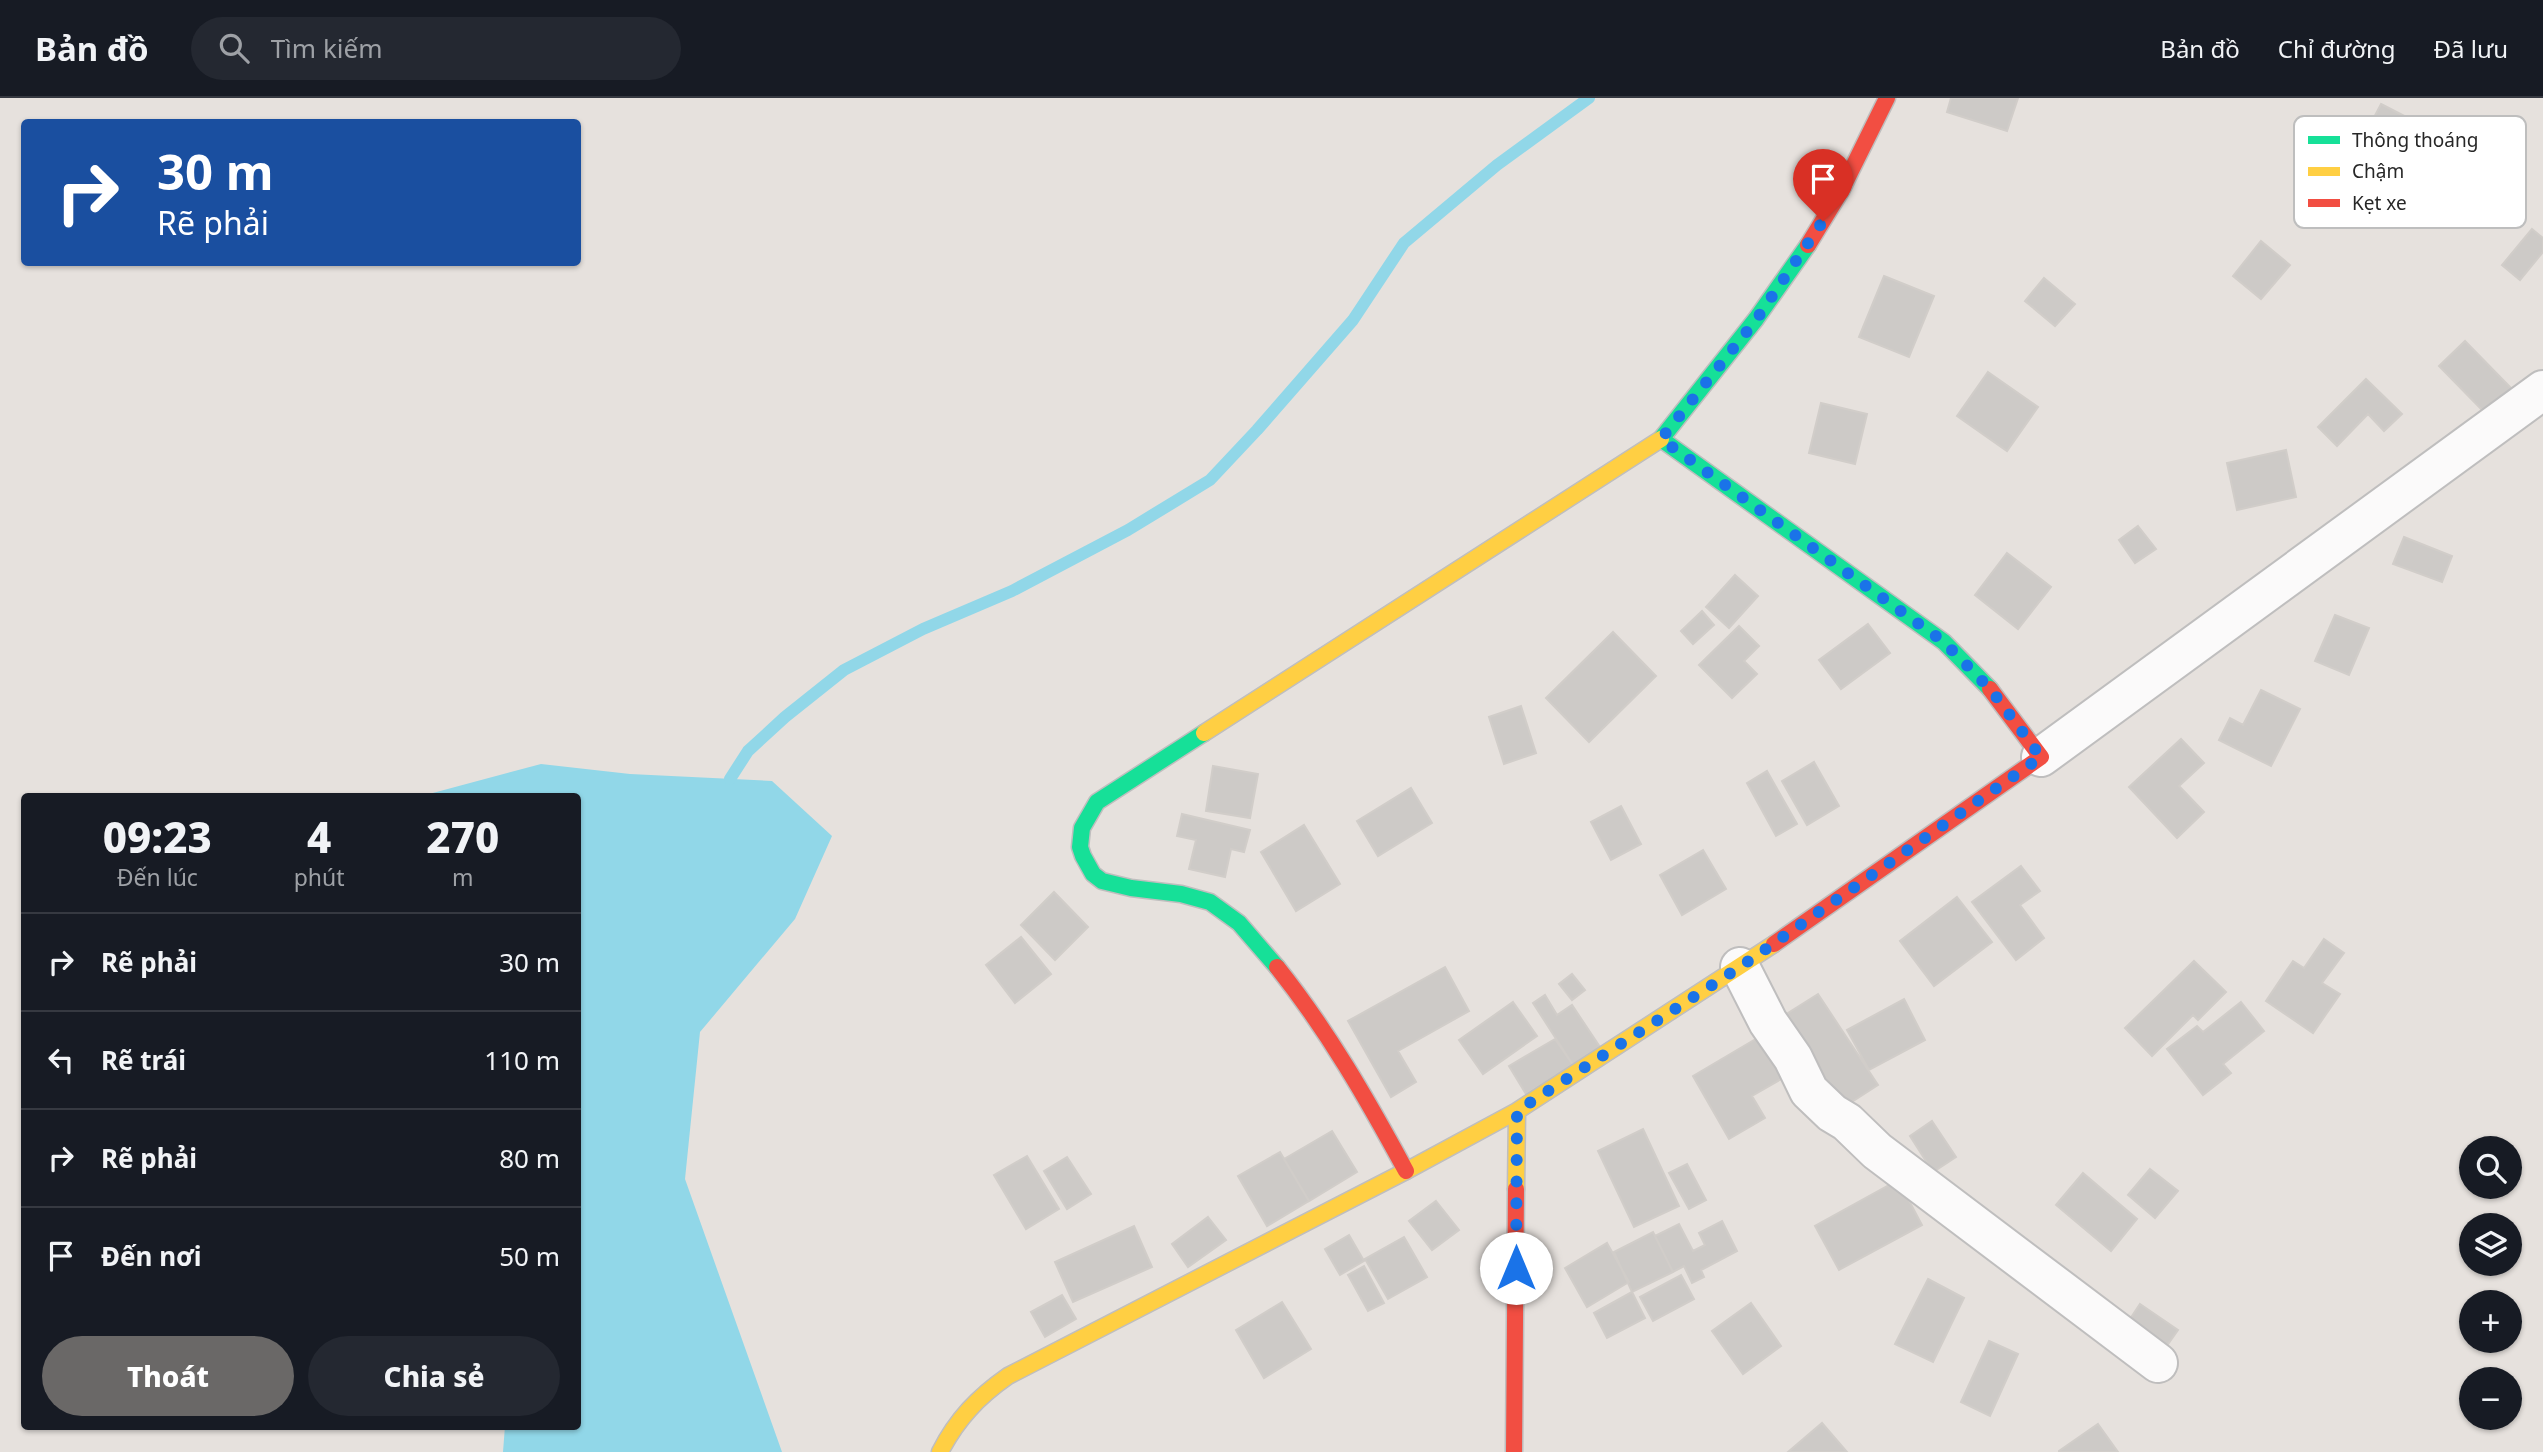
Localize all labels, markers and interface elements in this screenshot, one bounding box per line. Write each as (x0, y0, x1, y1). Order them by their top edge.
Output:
search box (191, 17, 681, 80)
text: Bản đồ (35, 26, 149, 71)
icon: search (215, 29, 253, 67)
text: Tìm kiếm (271, 30, 382, 66)
text: Bản đồ (2160, 32, 2240, 65)
text: Chỉ đường (2278, 32, 2396, 65)
text: Đã lưu (2434, 32, 2508, 65)
legend (2294, 116, 2526, 228)
text: Thông thoáng (2352, 127, 2478, 153)
text: 30 m (157, 138, 274, 204)
icon: right (42, 147, 133, 238)
pin (1793, 149, 1853, 221)
text: Chậm (2352, 158, 2404, 184)
icon: arrive (1804, 160, 1842, 198)
text: Kẹt xe (2352, 190, 2407, 216)
text: Rẽ phải (157, 201, 269, 244)
text: 09:23 (103, 808, 212, 865)
text: 4 (307, 808, 331, 865)
text: 270 (426, 808, 499, 865)
text: Đến lúc (117, 861, 198, 893)
text: phút (294, 861, 345, 893)
text: m (452, 861, 474, 893)
icon: right (42, 943, 80, 981)
text: Rẽ phải (101, 944, 197, 980)
text: 30 m (499, 944, 560, 980)
icon: left (42, 1041, 80, 1079)
text: Rẽ trái (101, 1042, 186, 1078)
text: 110 m (484, 1042, 560, 1078)
map controls (2459, 1136, 2522, 1430)
button: search (2459, 1136, 2522, 1199)
icon: right (42, 1139, 80, 1177)
text: Rẽ phải (101, 1140, 197, 1176)
text: 80 m (499, 1140, 560, 1176)
button: layers (2459, 1213, 2522, 1276)
position arrow (1479, 1231, 1553, 1305)
icon: arrive (42, 1237, 80, 1275)
text: Đến nơi (101, 1238, 202, 1274)
text: 50 m (499, 1238, 560, 1274)
button: + (2459, 1290, 2522, 1353)
button: Thoát (42, 1336, 294, 1416)
button: Chia sẻ (308, 1336, 560, 1416)
button: − (2459, 1367, 2522, 1430)

